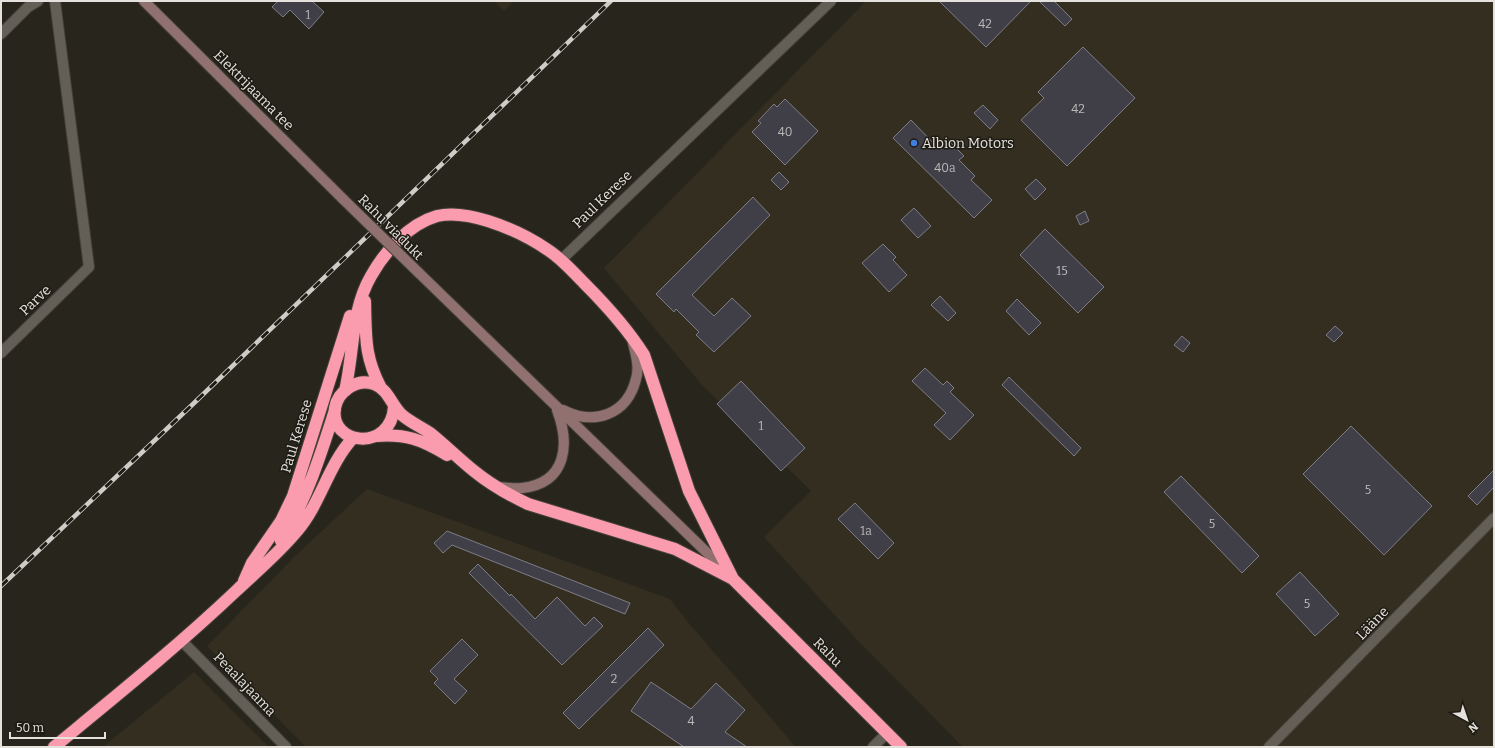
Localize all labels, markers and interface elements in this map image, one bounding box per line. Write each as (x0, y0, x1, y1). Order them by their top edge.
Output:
house number: 1 (306, 8, 311, 22)
house number: 42 (978, 17, 992, 31)
street label: Elektrijaama tee (210, 47, 297, 134)
house number: 42 (1071, 102, 1085, 116)
house number: 40 (778, 125, 792, 139)
place label: Albion Motors (922, 135, 1014, 152)
marker: Albion Motors (909, 138, 919, 148)
house number: 40a (934, 161, 956, 175)
street label: Paul Kerese (569, 167, 636, 232)
street label: Rahu viadukt (354, 191, 427, 264)
house number: 15 (1056, 264, 1068, 278)
street label: Parve (16, 281, 54, 319)
street label: Paul Kerese (277, 397, 316, 475)
house number: 1 (759, 419, 764, 433)
house number: 5 (1365, 483, 1371, 497)
house number: 5 (1209, 517, 1215, 531)
house number: 1a (860, 524, 872, 538)
house number: 5 (1304, 597, 1310, 611)
street label: Lääne (1353, 603, 1392, 643)
street label: Rahu (810, 634, 846, 671)
street label: Peaalajaama (210, 649, 280, 720)
house number: 2 (611, 672, 617, 686)
north arrow (1447, 700, 1487, 740)
scale bar (10, 714, 105, 740)
house number: 4 (687, 714, 695, 728)
text: N (1465, 720, 1481, 735)
text: 50 m (16, 721, 45, 735)

